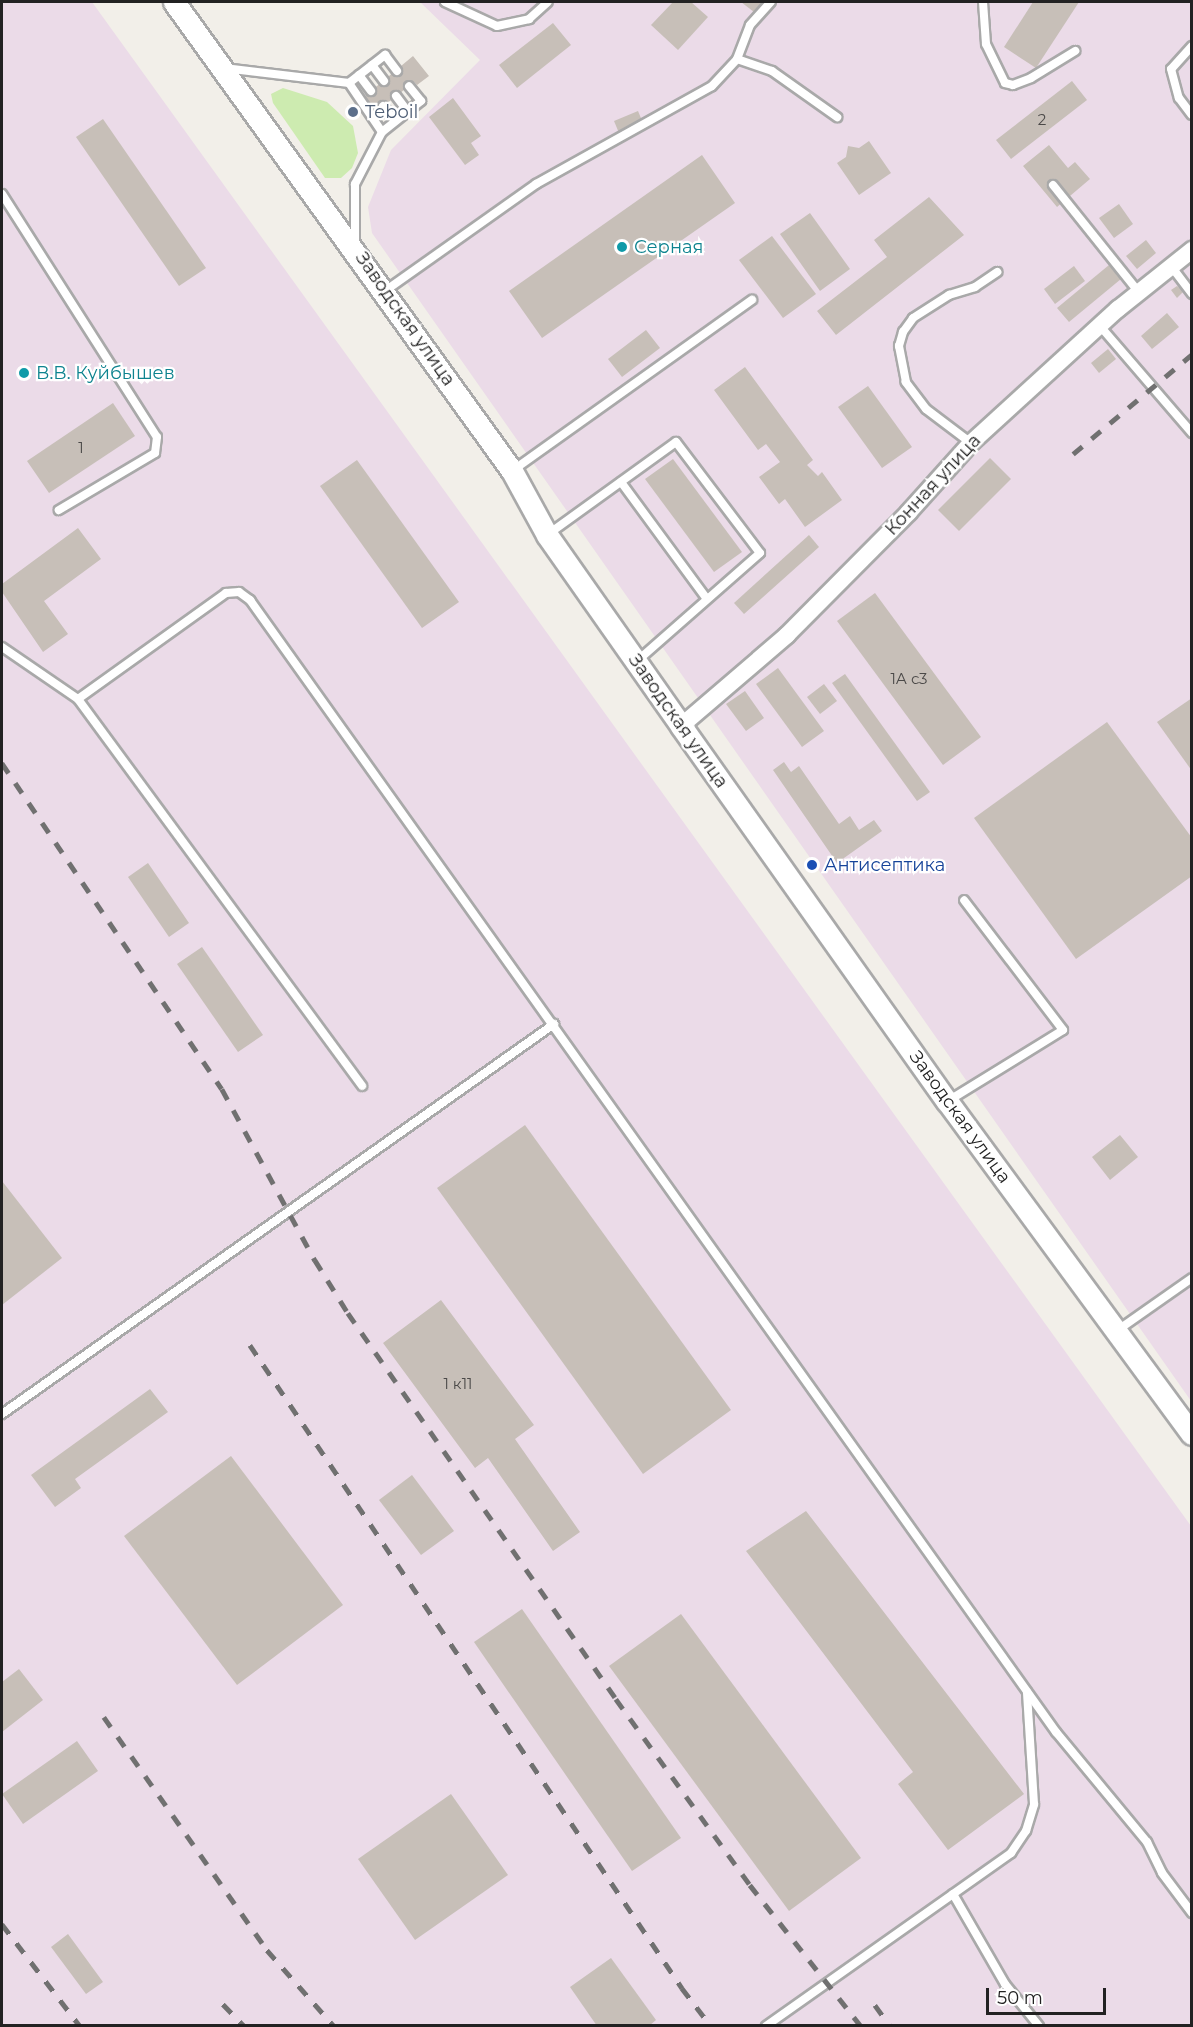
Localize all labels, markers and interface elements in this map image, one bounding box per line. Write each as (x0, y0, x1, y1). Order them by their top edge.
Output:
place label: Teboil (365, 101, 418, 123)
marker: Teboil (346, 105, 360, 119)
house number: 2 (1038, 111, 1046, 129)
place label: Серная (634, 236, 704, 258)
marker: Серная (615, 240, 629, 254)
street label: Заводская улица (351, 248, 459, 390)
place label: В.В. Куйбышев (36, 362, 175, 384)
marker: В.В. Куйбышев (17, 366, 31, 380)
street label: Конная улица (881, 430, 985, 540)
house number: 1 (78, 439, 84, 457)
street label: Заводская улица (624, 650, 732, 792)
house number: 1А с3 (890, 670, 928, 688)
place label: Антисептика (824, 854, 945, 876)
marker: Антисептика (805, 858, 819, 872)
street label: Заводская улица (905, 1047, 1015, 1187)
house number: 1 к11 (444, 1375, 472, 1393)
scale bar (989, 1976, 1109, 2014)
text: 50 m (997, 1987, 1043, 2009)

